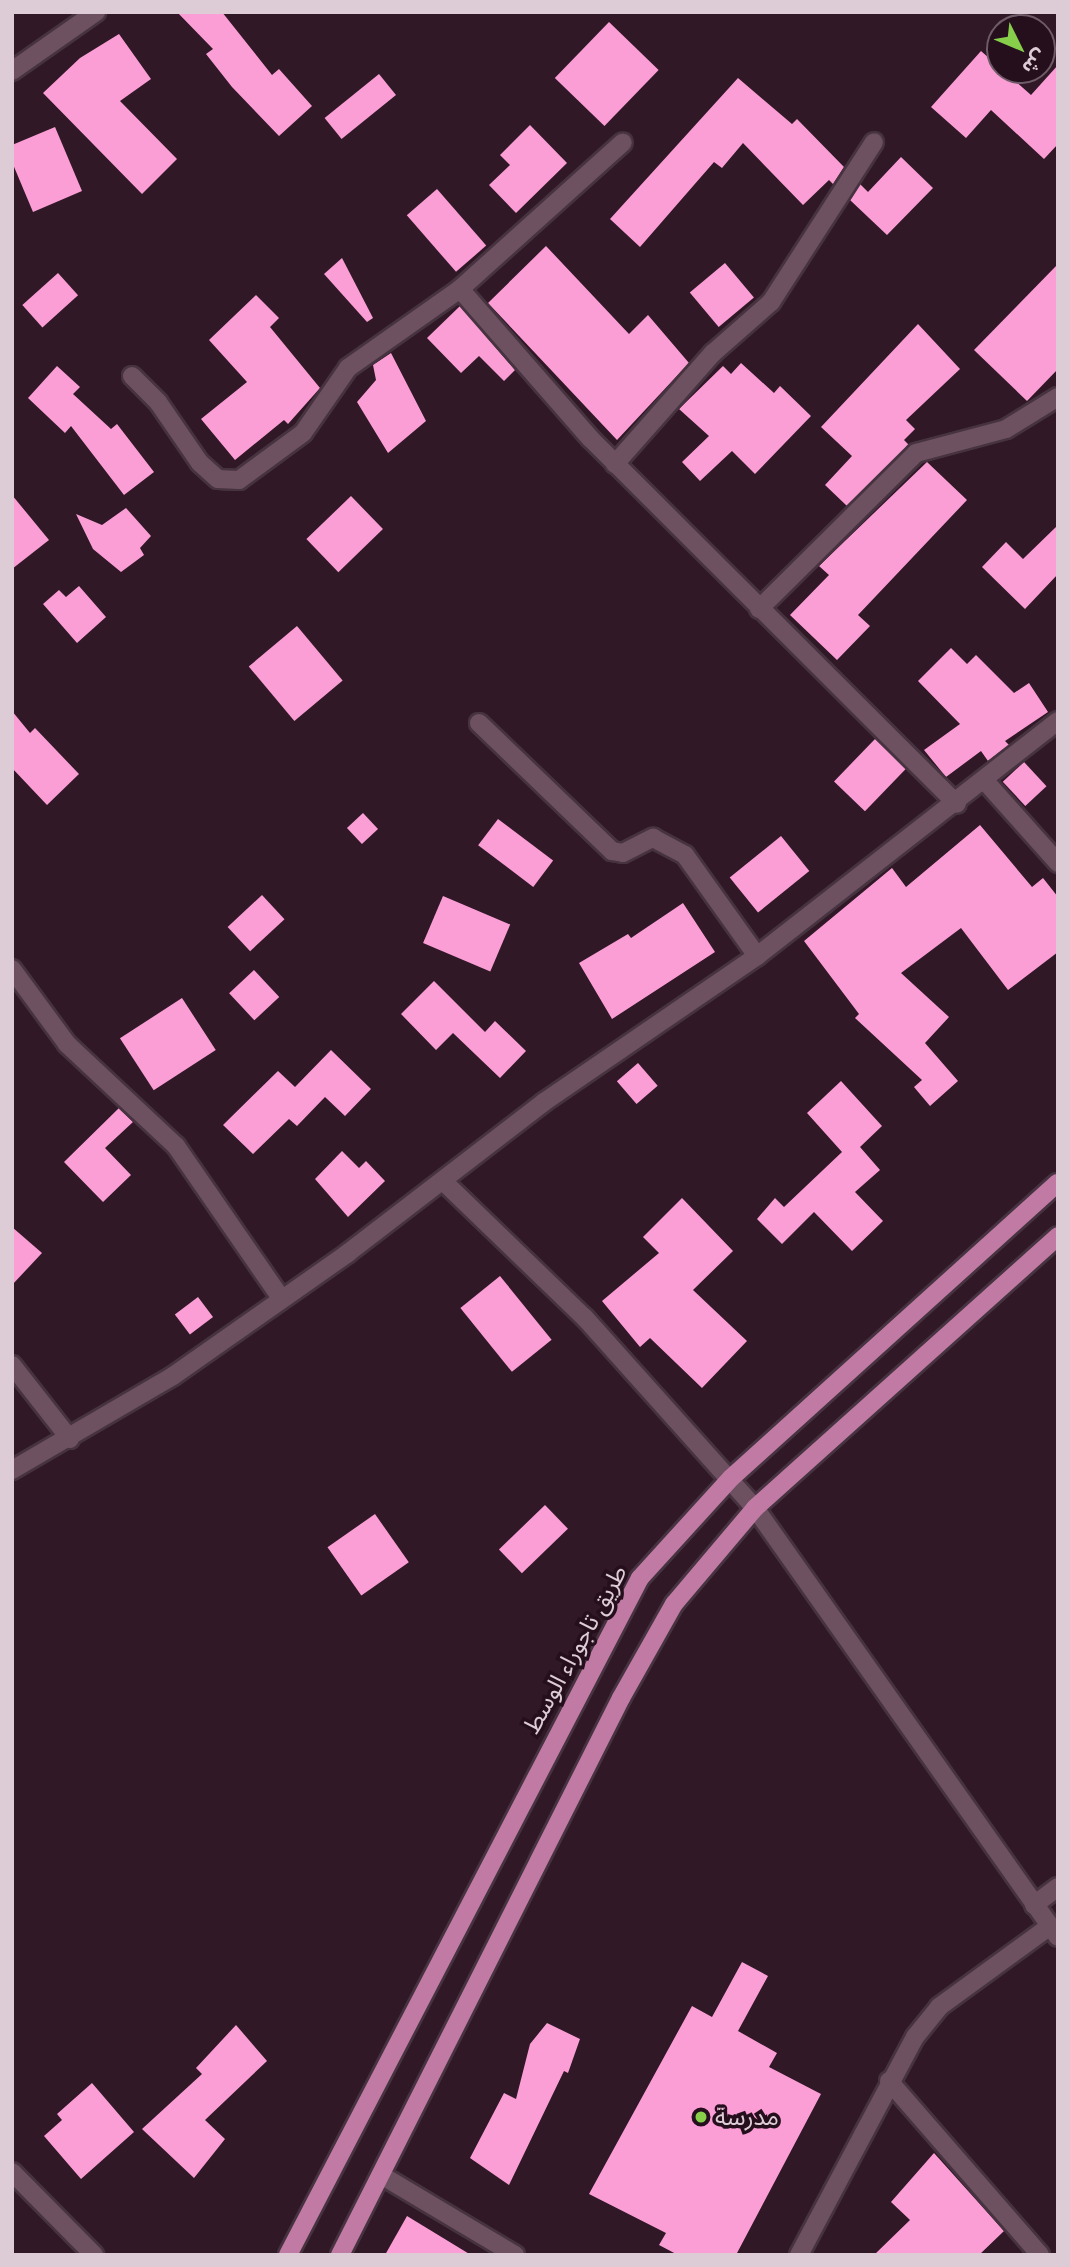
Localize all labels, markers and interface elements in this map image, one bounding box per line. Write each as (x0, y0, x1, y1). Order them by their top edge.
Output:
north arrow (986, 14, 1056, 84)
text: ش (1017, 44, 1053, 80)
street label: طريق تاجوراء الوسط (517, 1560, 633, 1738)
place label: مدرسة (715, 2103, 779, 2131)
marker: مدرسة (693, 2109, 709, 2125)

